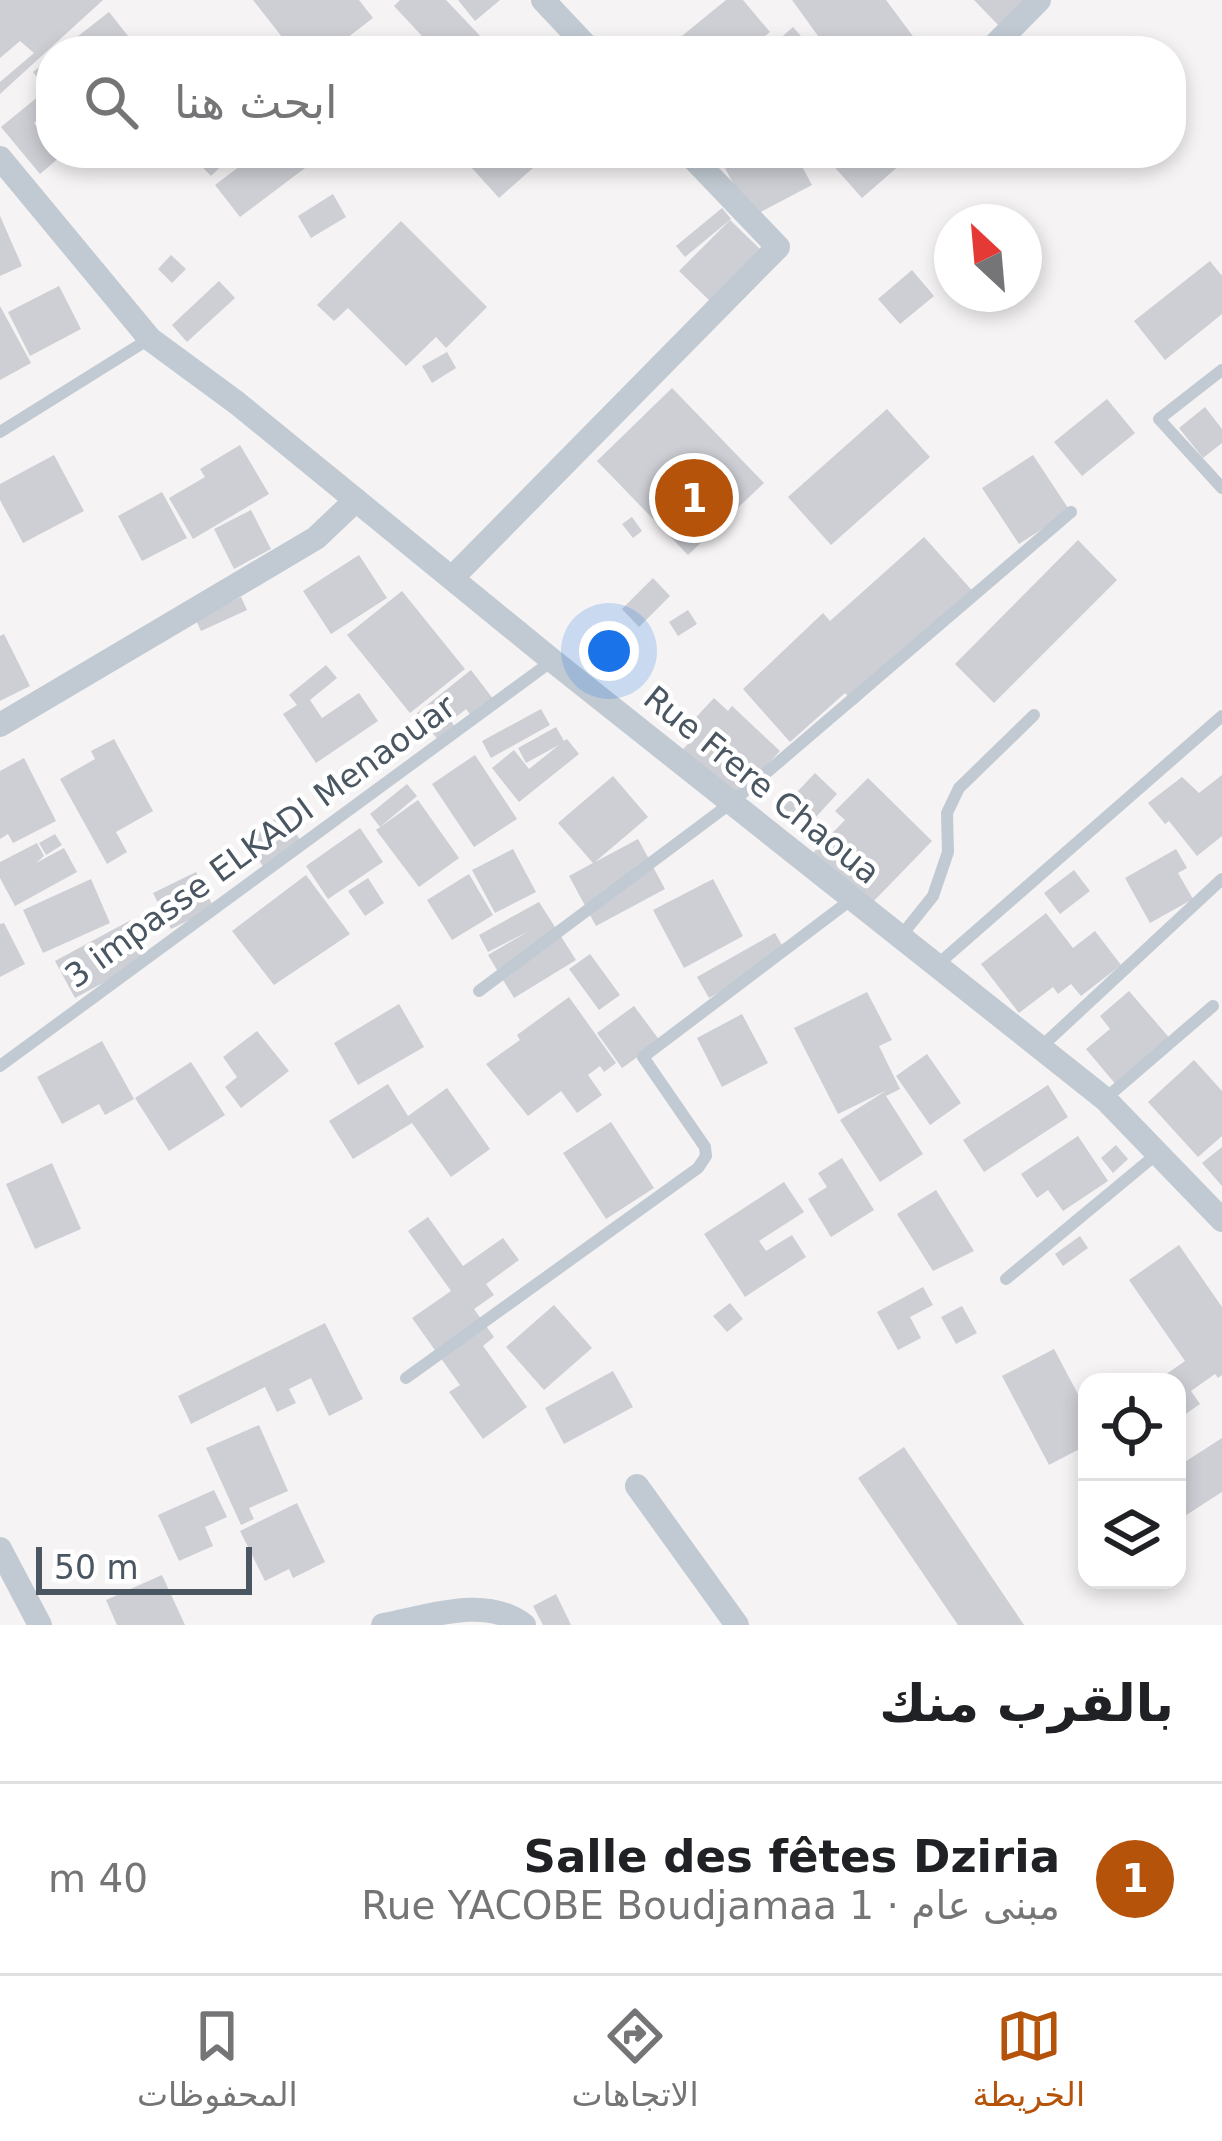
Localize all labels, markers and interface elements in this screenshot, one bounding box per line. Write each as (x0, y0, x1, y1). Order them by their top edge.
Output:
search box (36, 36, 1186, 168)
icon: search (78, 69, 144, 135)
text: ابحث هنا (174, 76, 338, 129)
north arrow (934, 204, 1042, 312)
pin: 1 (655, 453, 733, 543)
your location (579, 621, 639, 681)
street label: Rue Frere Chaoua (636, 678, 888, 892)
street label: 3 impasse ELKADI Menaouar (57, 686, 463, 996)
map controls (1078, 1373, 1186, 1589)
button: locate (1078, 1373, 1186, 1481)
button: layers (1078, 1481, 1186, 1589)
scale bar (36, 1541, 252, 1594)
text: 50 m (54, 1548, 139, 1587)
text: بالقرب منك (879, 1674, 1174, 1733)
text: Salle des fêtes Dziria (523, 1830, 1060, 1883)
text: 40 m (48, 1856, 148, 1901)
text: 1 (1121, 1856, 1149, 1901)
text: مبنى عام · 1 Rue YACOBE Boudjamaa (361, 1883, 1060, 1928)
tab: المحفوظات (137, 2003, 298, 2114)
tab: الاتجاهات (572, 2003, 699, 2114)
tab: الخريطة (972, 2003, 1085, 2114)

